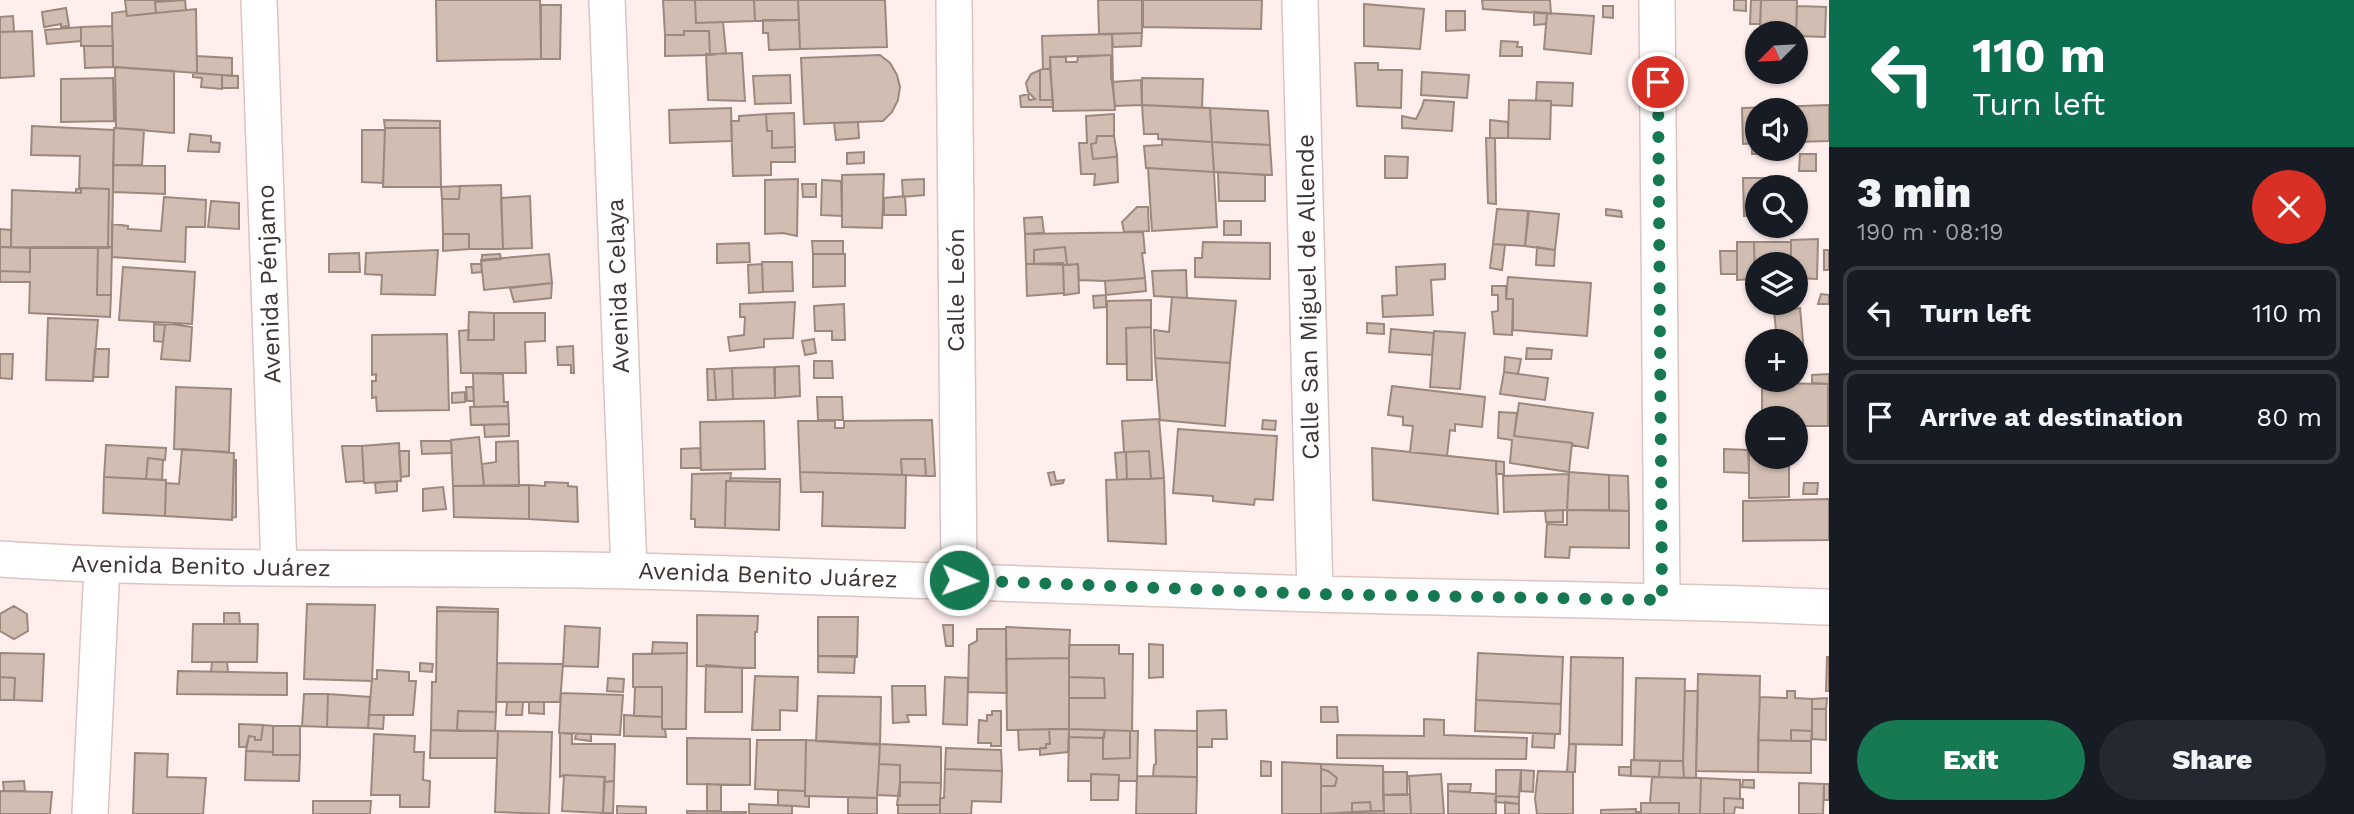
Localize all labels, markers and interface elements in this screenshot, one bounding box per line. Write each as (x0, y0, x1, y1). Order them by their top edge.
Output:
north arrow (1745, 21, 1808, 84)
map controls (1745, 21, 1808, 469)
text: 110 m (1972, 26, 2106, 84)
icon: left (1857, 28, 1948, 119)
pin (1628, 52, 1688, 112)
icon: arrive (1639, 63, 1677, 101)
text: Turn left (1972, 85, 2105, 123)
button: sound (1745, 98, 1808, 161)
street label: Calle San Miguel de Allende (1291, 134, 1325, 460)
text: 3 min (1857, 168, 1971, 217)
button: close (2252, 170, 2326, 244)
button: search (1745, 175, 1808, 238)
street label: Avenida Pénjamo (252, 184, 286, 384)
street label: Avenida Celaya (601, 198, 635, 374)
text: 190 m · 08:19 (1857, 219, 2004, 246)
street label: Calle León (942, 228, 970, 352)
button: layers (1745, 252, 1808, 315)
icon: left (1861, 294, 1899, 332)
text: Turn left (1920, 298, 2031, 328)
text: 110 m (2252, 298, 2322, 328)
button: + (1745, 329, 1808, 392)
icon: arrive (1861, 398, 1899, 436)
text: Arrive at destination (1920, 402, 2183, 432)
text: 80 m (2256, 402, 2322, 432)
button: − (1745, 406, 1808, 469)
position arrow (922, 543, 996, 617)
street label: Avenida Benito Juárez (71, 550, 331, 582)
street label: Avenida Benito Juárez (638, 556, 898, 594)
button: Exit (1857, 720, 2085, 800)
button: Share (2099, 720, 2326, 800)

